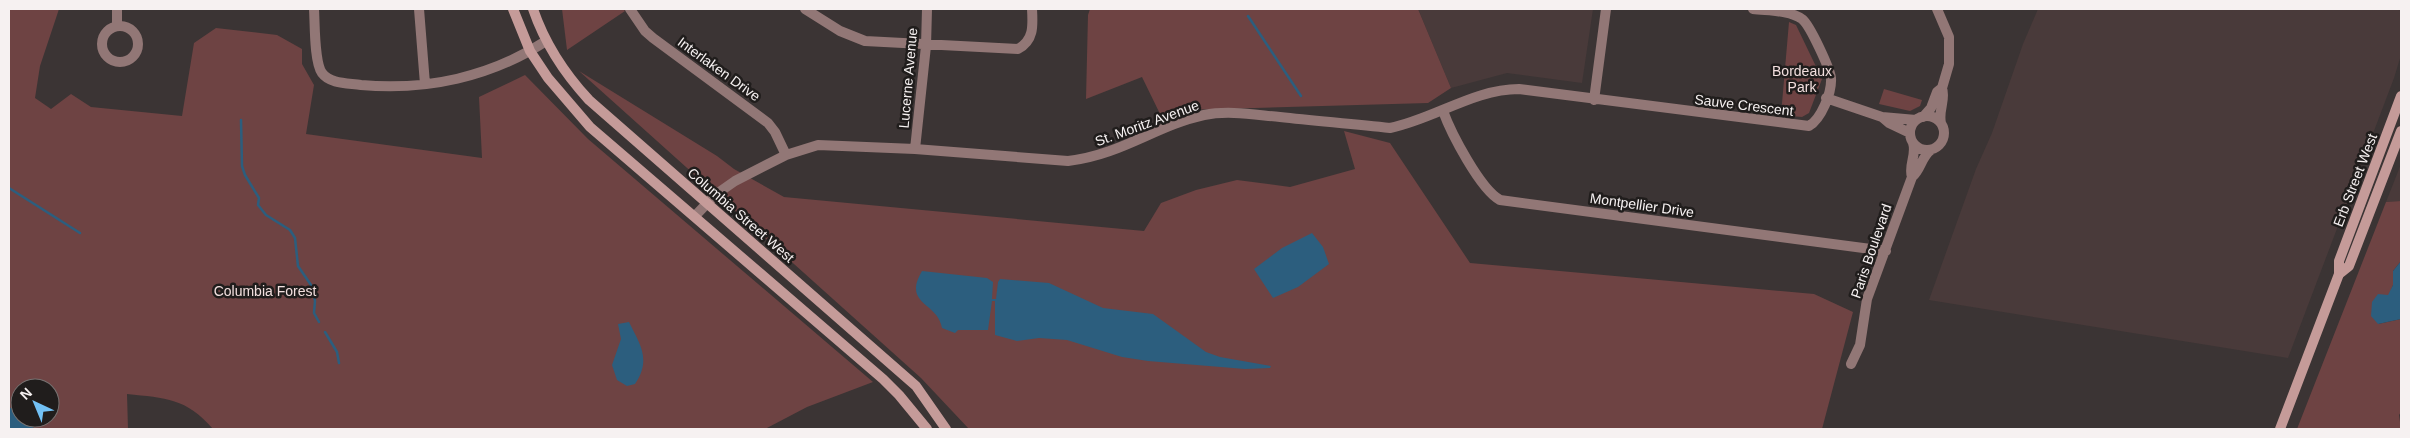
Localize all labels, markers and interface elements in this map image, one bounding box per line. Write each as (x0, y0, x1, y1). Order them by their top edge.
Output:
street label: Lucerne Avenue (896, 27, 920, 129)
street label: Interlaken Drive (675, 34, 764, 104)
park label: Bordeaux Park (1772, 63, 1832, 95)
street label: Sauve Crescent (1694, 91, 1795, 119)
street label: St. Moritz Avenue (1093, 97, 1201, 149)
street label: Erb Street West (2330, 131, 2380, 229)
street label: Columbia Street West (684, 164, 798, 266)
street label: Montpellier Drive (1589, 190, 1695, 220)
street label: Paris Boulevard (1847, 202, 1895, 300)
park label: Columbia Forest (214, 283, 316, 299)
north arrow (10, 378, 60, 428)
text: N (17, 384, 35, 403)

